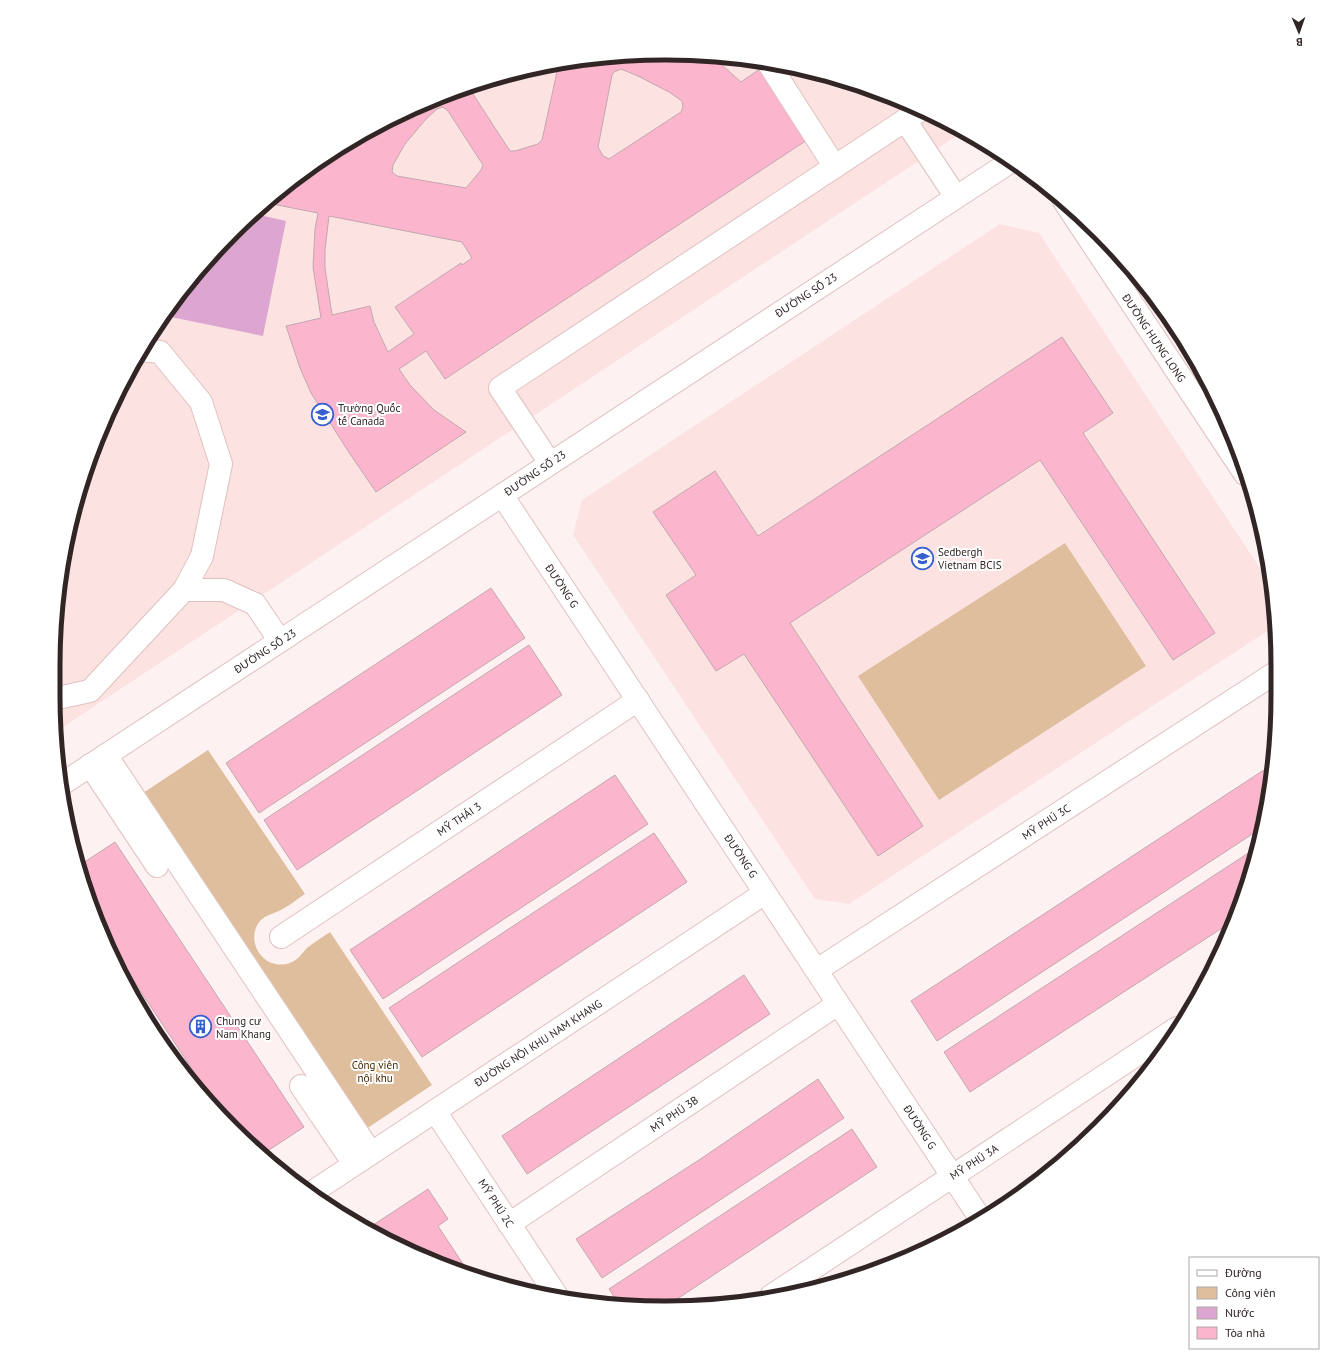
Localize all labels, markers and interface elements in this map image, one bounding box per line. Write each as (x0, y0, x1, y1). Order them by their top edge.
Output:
north arrow (1279, 12, 1319, 52)
text: B (1295, 35, 1303, 49)
street label: ĐƯỜNG SỐ 23 (771, 270, 840, 321)
street label: ĐƯỜNG HƯNG LONG (1119, 290, 1189, 385)
school or university icon: Trường Quốc tế Canada (310, 401, 336, 427)
place label: Trường Quốc tế Canada (338, 401, 400, 428)
street label: ĐƯỜNG SỐ 23 (501, 447, 569, 499)
school or university icon: Sedbergh Vietnam BCIS (909, 545, 935, 571)
place label: Sedbergh Vietnam BCIS (937, 545, 1002, 572)
street label: ĐƯỜNG G (542, 561, 582, 611)
street label: ĐƯỜNG SỐ 23 (230, 626, 299, 677)
street label: MỸ THÁI 3 (434, 799, 484, 839)
street label: MỸ PHÚ 3C (1019, 801, 1073, 843)
street label: ĐƯỜNG G (721, 831, 761, 881)
street label: ĐƯỜNG NỘI KHU NAM KHANG (471, 996, 605, 1090)
building icon: Chung cư Nam Khang (188, 1014, 214, 1040)
place label: Chung cư Nam Khang (216, 1014, 271, 1041)
park label: Công viên nội khu (352, 1058, 398, 1085)
street label: MỸ PHÚ 3B (647, 1093, 701, 1135)
street label: ĐƯỜNG G (900, 1101, 940, 1152)
street label: MỸ PHÚ 3A (947, 1141, 1001, 1183)
street label: MỸ PHÚ 2C (475, 1176, 517, 1230)
legend (1189, 1257, 1319, 1349)
text: Đường (1224, 1265, 1262, 1280)
text: Công viên (1225, 1285, 1276, 1300)
text: Nước (1225, 1305, 1255, 1320)
text: Tòa nhà (1225, 1325, 1265, 1340)

